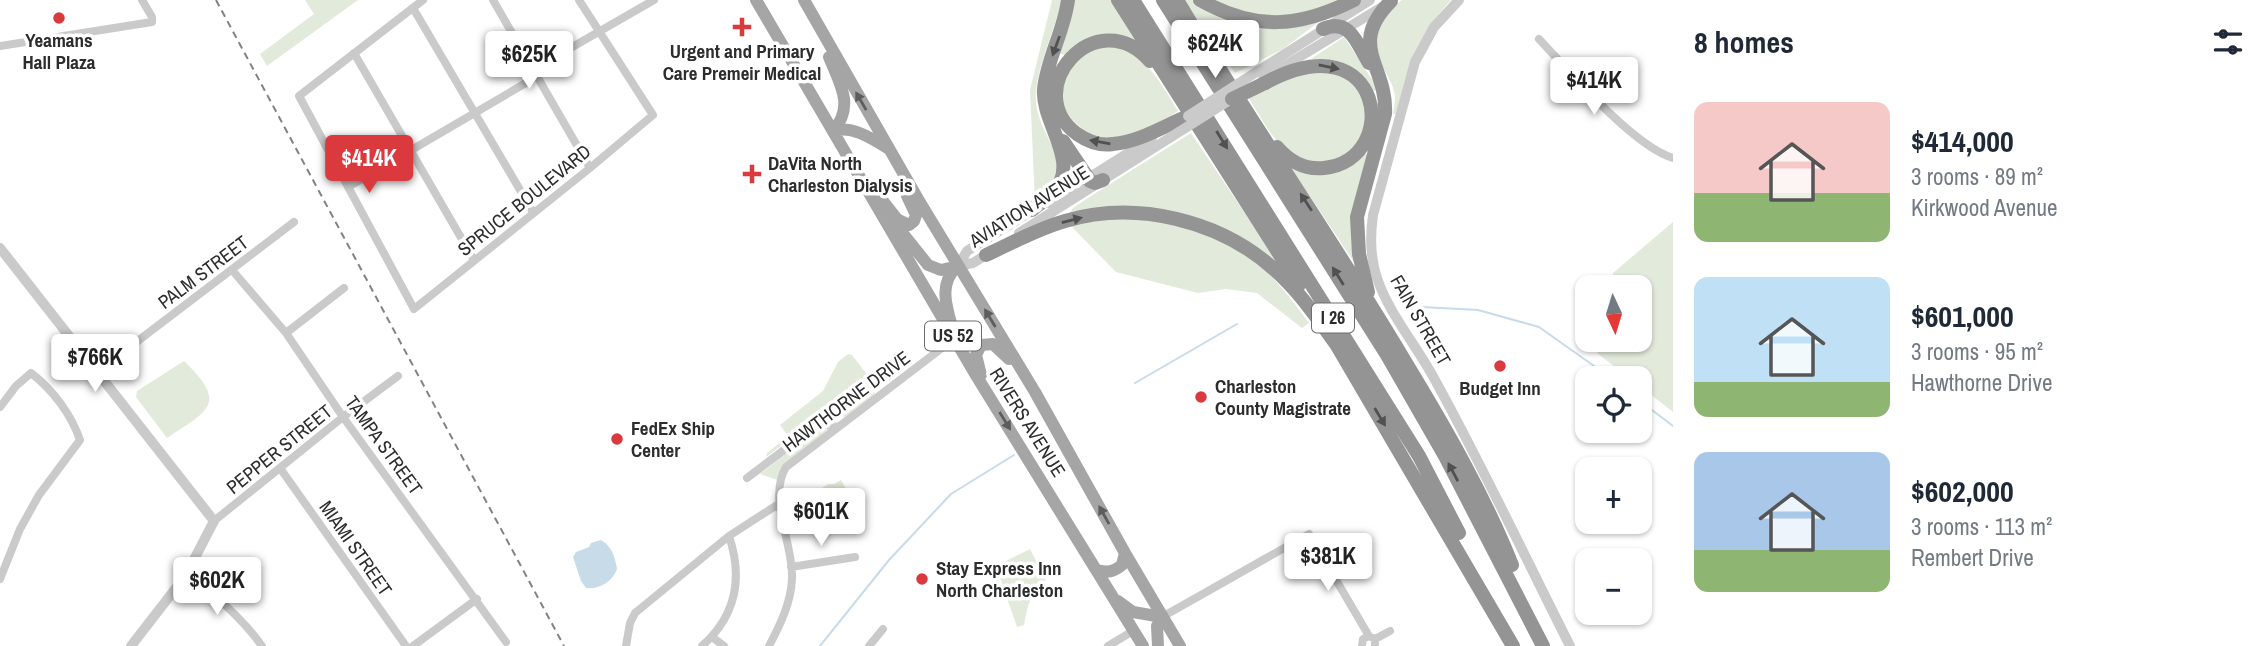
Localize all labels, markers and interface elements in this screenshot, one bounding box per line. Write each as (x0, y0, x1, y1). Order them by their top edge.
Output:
marker: Yeamans Hall Plaza (51, 10, 67, 26)
marker: Urgent and Primary Care Premeir Medical (732, 17, 752, 37)
pin: $624K (1166, 20, 1264, 80)
text: 8 homes (1694, 22, 1794, 62)
icon: filters (2209, 23, 2247, 61)
place label: Yeamans Hall Plaza (23, 27, 96, 75)
text: $624K (1187, 27, 1243, 58)
pin: $625K (480, 32, 578, 91)
one-way arrow (1051, 35, 1062, 56)
text: $625K (501, 38, 557, 69)
place label: Urgent and Primary Care Premeir Medical (663, 38, 821, 86)
pin: $414K (1545, 58, 1643, 117)
one-way arrow (1318, 61, 1340, 72)
text: $414K (1566, 64, 1622, 95)
one-way arrow (855, 91, 867, 111)
text: $414,000 (1911, 121, 2014, 161)
icon: home (1750, 130, 1834, 214)
one-way arrow (1216, 131, 1229, 150)
pin: $414K (320, 136, 418, 195)
one-way arrow (1089, 137, 1111, 148)
street label: SPRUCE BOULEVARD (452, 138, 596, 262)
text: $414K (341, 142, 397, 173)
place label: DaVita North Charleston Dialysis (768, 150, 913, 198)
street label: AVIATION AVENUE (963, 159, 1094, 254)
text: 3 rooms · 89 m² (1911, 161, 2043, 192)
marker: DaVita North Charleston Dialysis (742, 164, 762, 184)
text: Kirkwood Avenue (1911, 192, 2057, 223)
one-way arrow (1299, 193, 1312, 212)
one-way arrow (1061, 214, 1083, 225)
street label: PALM STREET (152, 229, 254, 315)
one-way arrow (1331, 266, 1344, 285)
street label: FAIN STREET (1385, 270, 1458, 370)
north arrow (1575, 275, 1652, 352)
map controls (1575, 275, 1652, 625)
text: $601,000 (1911, 296, 2014, 336)
road number: I 26 (1312, 304, 1354, 332)
icon: home (1750, 305, 1834, 389)
one-way arrow (984, 309, 996, 328)
road number: US 52 (925, 322, 981, 350)
pin: $766K (46, 334, 144, 394)
text: 3 rooms · 95 m² (1911, 336, 2043, 367)
text: $766K (67, 341, 123, 372)
street label: HAWTHORNE DRIVE (777, 344, 915, 458)
marker: Budget Inn (1492, 358, 1508, 374)
street label: RIVERS AVENUE (984, 362, 1072, 482)
button: locate (1575, 366, 1652, 443)
text: Hawthorne Drive (1911, 367, 2053, 398)
place label: Charleston County Magistrate (1215, 373, 1351, 421)
place label: Budget Inn (1459, 375, 1541, 401)
marker: Charleston County Magistrate (1193, 389, 1209, 405)
street label: TAMPA STREET (339, 390, 429, 500)
street label: PEPPER STREET (221, 398, 338, 500)
one-way arrow (1374, 407, 1386, 426)
one-way arrow (999, 412, 1012, 431)
place label: FedEx Ship Center (631, 415, 715, 463)
marker: FedEx Ship Center (609, 431, 625, 447)
button: + (1575, 457, 1652, 534)
one-way arrow (1447, 462, 1459, 481)
text: $602,000 (1911, 471, 2014, 511)
icon: home (1750, 480, 1834, 564)
pin: $601K (772, 489, 870, 548)
street label: MIAMI STREET (314, 495, 399, 601)
text: $601K (793, 495, 849, 526)
one-way arrow (1098, 506, 1110, 525)
text: 3 rooms · 113 m² (1911, 511, 2052, 542)
pin: $381K (1279, 534, 1377, 593)
text: $381K (1300, 540, 1356, 571)
text: Rembert Drive (1911, 542, 2034, 573)
button: − (1575, 548, 1652, 625)
place label: Stay Express Inn North Charleston (936, 555, 1063, 603)
pin: $602K (168, 558, 266, 617)
text: $602K (189, 564, 245, 595)
marker: Stay Express Inn North Charleston (914, 571, 930, 587)

